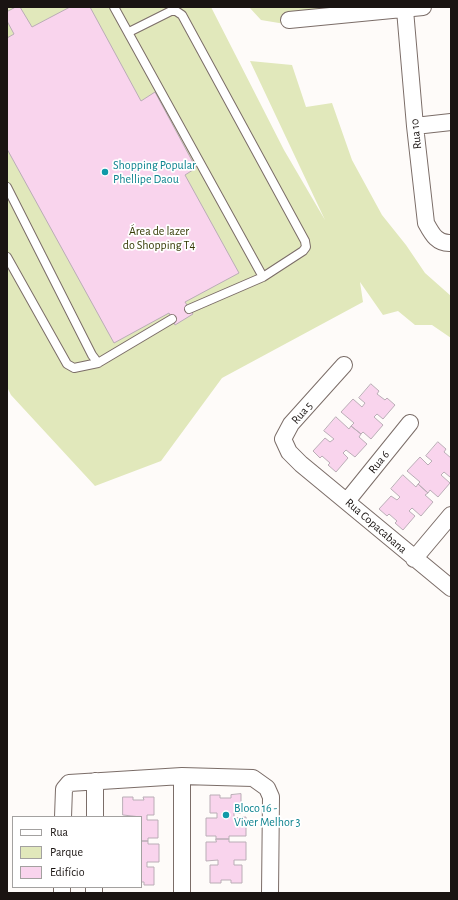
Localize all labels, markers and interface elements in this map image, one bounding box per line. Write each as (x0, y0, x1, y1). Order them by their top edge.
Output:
street label: Rua 10 (407, 118, 425, 150)
place label: Shopping Popular Phellipe Daou (113, 158, 196, 186)
marker: Shopping Popular Phellipe Daou (100, 167, 110, 177)
park label: Área de lazer do Shopping T4 (123, 224, 195, 252)
street label: Rua 5 (288, 399, 316, 427)
street label: Rua 6 (365, 447, 393, 477)
street label: Rua Copacabana (342, 495, 410, 557)
place label: Bloco 16 - Viver Melhor 3 (234, 801, 300, 829)
marker: Bloco 16 - Viver Melhor 3 (221, 810, 231, 820)
legend (12, 816, 142, 888)
text: Rua (50, 826, 68, 838)
text: Parque (50, 846, 83, 858)
text: Edifício (50, 866, 85, 878)

